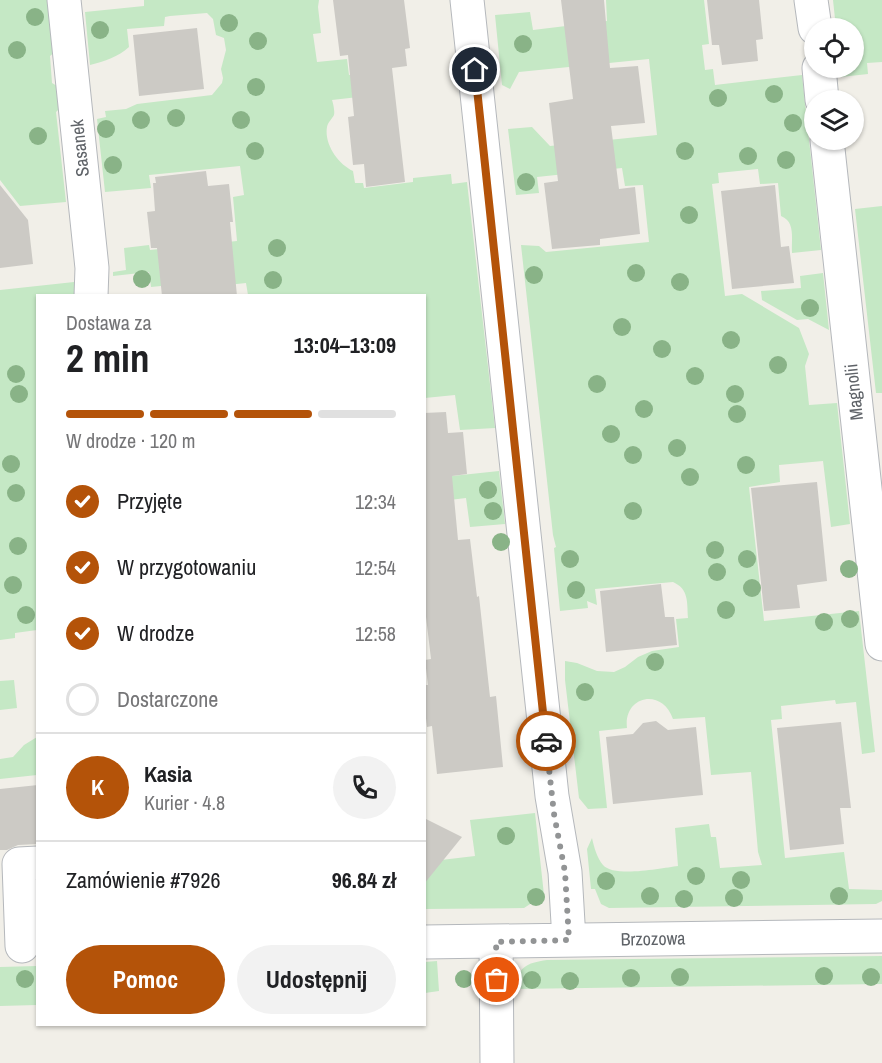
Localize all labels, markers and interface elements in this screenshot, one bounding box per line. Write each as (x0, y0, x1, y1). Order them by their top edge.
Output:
map controls (804, 18, 864, 150)
button: locate (804, 18, 864, 78)
pin (449, 44, 500, 95)
icon: home (458, 53, 491, 86)
button: layers (804, 90, 864, 150)
street label: Sasanek (64, 118, 95, 178)
text: Dostawa za (66, 309, 152, 336)
text: 13:04–13:09 (294, 330, 396, 360)
text: 2 min (66, 332, 150, 384)
street label: Magnolii (838, 363, 869, 422)
text: W drodze · 120 m (66, 427, 195, 454)
icon: check (66, 485, 99, 518)
text: Przyjęte (117, 486, 182, 516)
text: 12:34 (355, 488, 396, 515)
icon: check (66, 551, 99, 584)
text: W przygotowaniu (117, 552, 256, 582)
text: 12:54 (355, 554, 396, 581)
icon: check (66, 617, 99, 650)
text: W drodze (117, 618, 194, 648)
text: 12:58 (355, 620, 396, 647)
text: Dostarczone (117, 684, 218, 714)
courier (516, 711, 576, 771)
icon: car (530, 725, 563, 758)
button: phone (333, 756, 396, 819)
text: Kasia (144, 759, 192, 789)
text: K (91, 772, 104, 802)
text: Kurier · 4.8 (144, 789, 225, 816)
text: Zamówienie #7926 (66, 865, 220, 895)
text: 96.84 zł (332, 865, 396, 895)
street label: Brzozowa (620, 925, 686, 952)
button: Pomoc (66, 945, 225, 1014)
button: Udostępnij (237, 945, 396, 1014)
pin (471, 954, 522, 1005)
icon: bag (480, 963, 513, 996)

